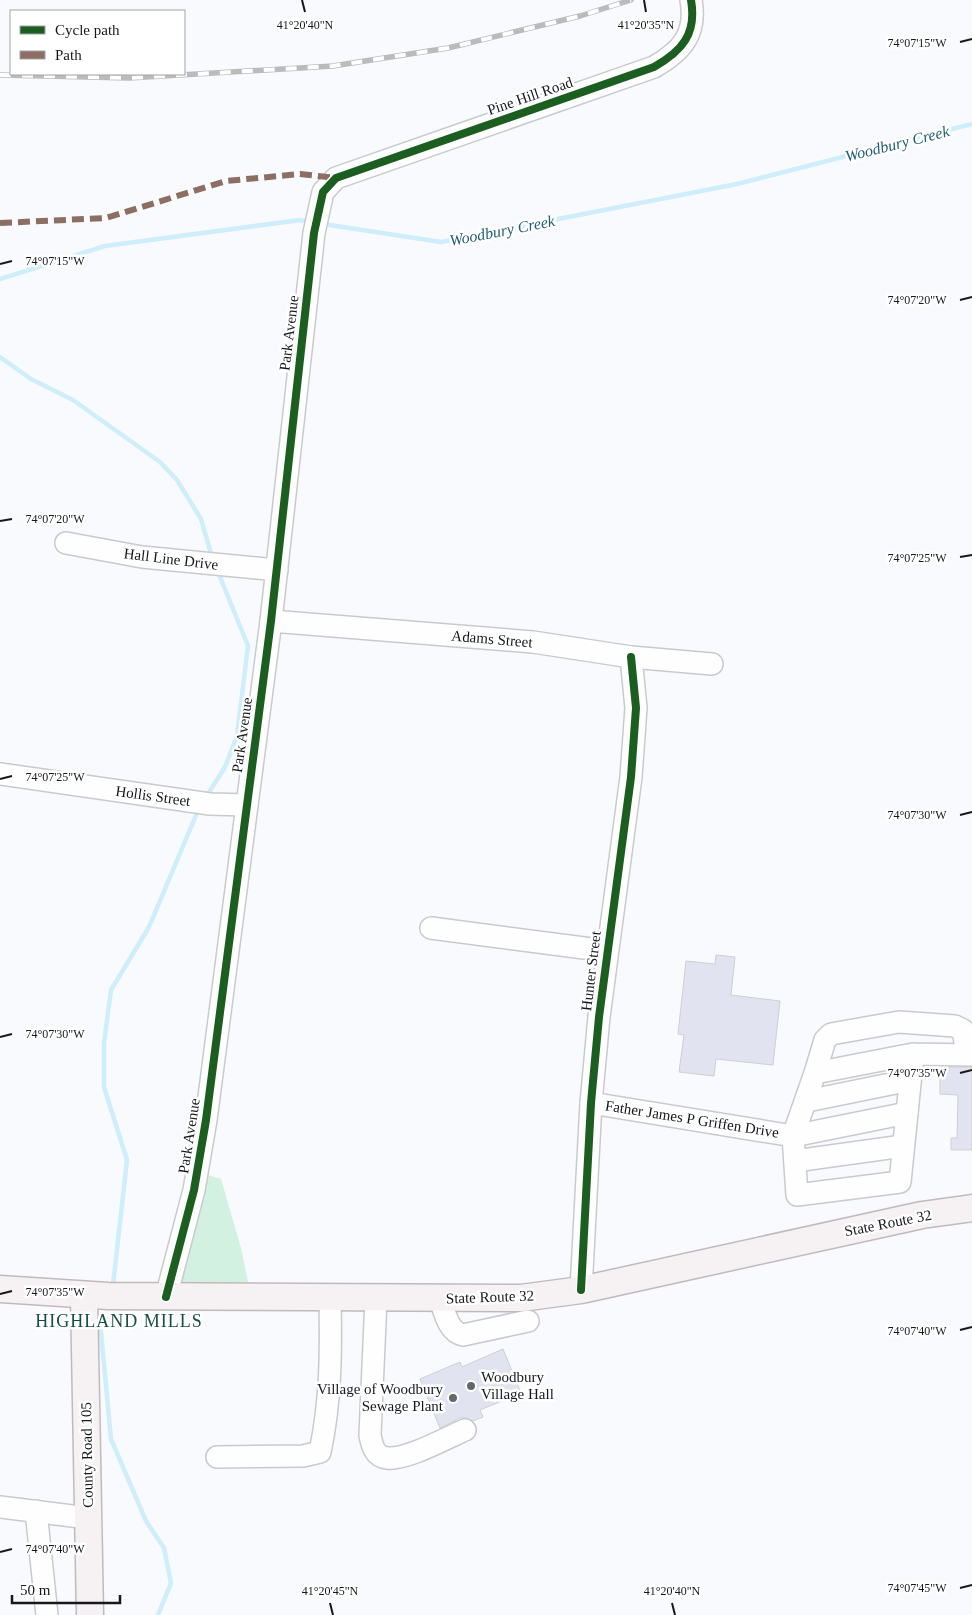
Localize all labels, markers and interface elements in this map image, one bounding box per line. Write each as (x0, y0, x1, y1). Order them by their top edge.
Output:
legend (10, 10, 185, 75)
text: 41°20'40"N (277, 18, 334, 32)
text: 41°20'35"N (618, 18, 675, 32)
text: Cycle path (55, 22, 120, 38)
text: 74°07'15"W (887, 36, 947, 50)
text: Path (55, 47, 82, 63)
street label: Pine Hill Road (485, 74, 575, 118)
water label: Woodbury Creek (843, 122, 952, 166)
water label: Woodbury Creek (448, 212, 557, 250)
text: 74°07'15"W (25, 254, 85, 268)
text: 74°07'20"W (887, 293, 947, 307)
street label: Park Avenue (276, 294, 302, 372)
text: 74°07'20"W (25, 512, 85, 526)
street label: Hall Line Drive (123, 545, 219, 573)
text: 74°07'25"W (887, 551, 947, 565)
street label: Adams Street (451, 627, 534, 651)
street label: Park Avenue (229, 696, 255, 774)
text: 74°07'25"W (25, 770, 85, 784)
street label: Hollis Street (115, 783, 192, 809)
text: 74°07'30"W (887, 808, 947, 822)
street label: Hunter Street (578, 929, 604, 1012)
text: 74°07'30"W (25, 1027, 85, 1041)
text: 74°07'35"W (887, 1066, 947, 1080)
street label: Park Avenue (175, 1097, 203, 1175)
street label: Father James P Griffen Drive (604, 1097, 780, 1141)
street label: State Route 32 (843, 1207, 933, 1239)
text: 74°07'35"W (25, 1285, 85, 1299)
street label: State Route 32 (446, 1287, 534, 1307)
district label: HIGHLAND MILLS (35, 1311, 203, 1331)
text: 74°07'40"W (887, 1324, 947, 1338)
place label: Woodbury Village Hall (481, 1369, 554, 1402)
marker: Woodbury Village Hall (465, 1380, 477, 1392)
place label: Village of Woodbury Sewage Plant (317, 1381, 444, 1414)
marker: Village of Woodbury Sewage Plant (447, 1392, 459, 1404)
street label: County Road 105 (78, 1402, 96, 1508)
text: 74°07'40"W (25, 1542, 85, 1556)
scale bar (12, 1572, 120, 1604)
text: 74°07'45"W (887, 1581, 947, 1595)
text: 50 m (20, 1582, 51, 1598)
text: 41°20'45"N (302, 1584, 359, 1598)
text: 41°20'40"N (644, 1584, 701, 1598)

